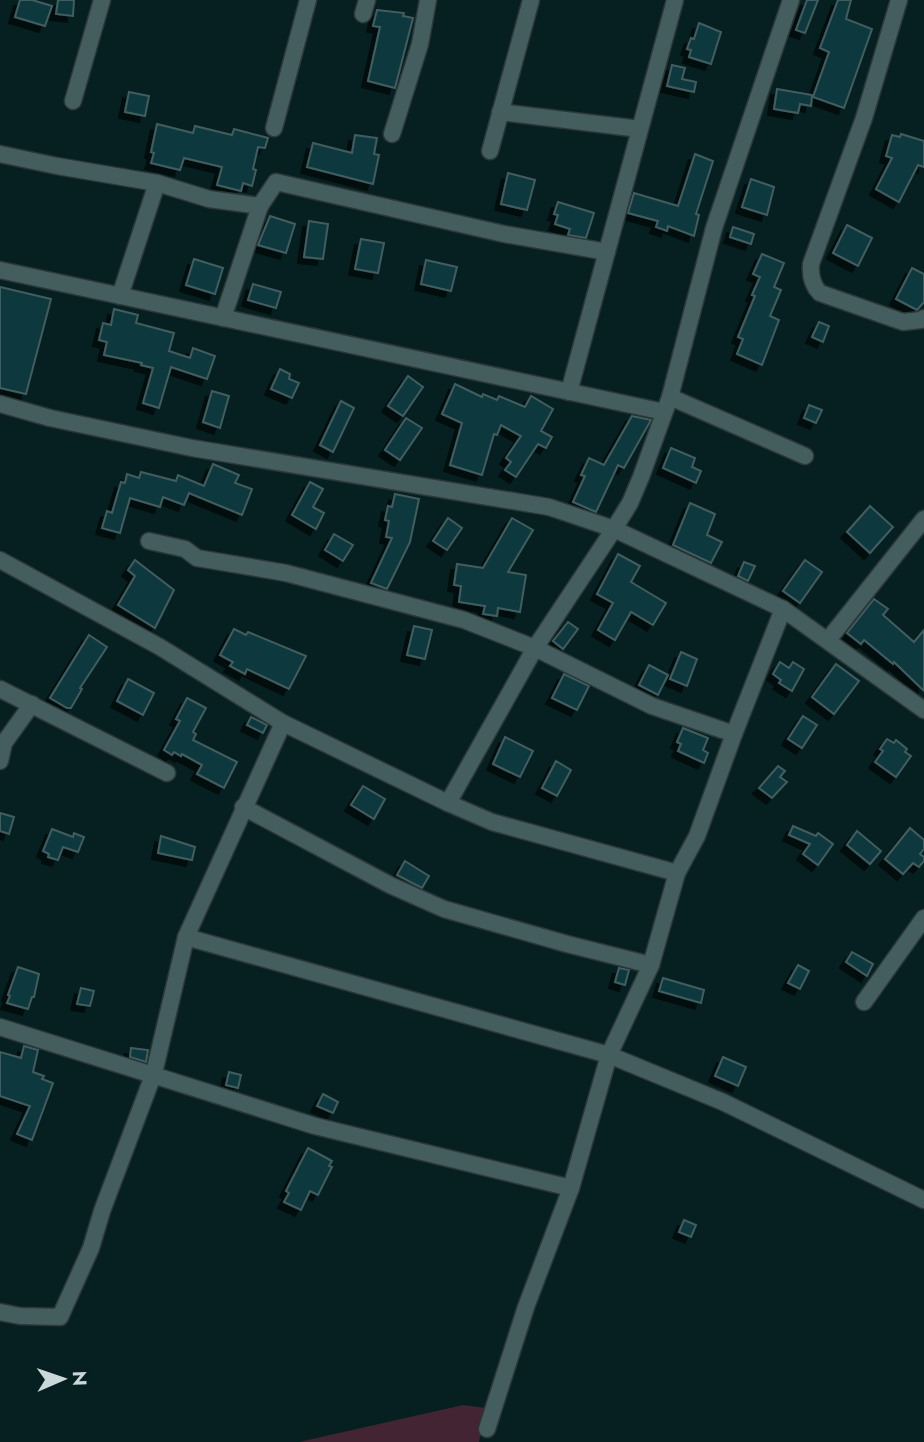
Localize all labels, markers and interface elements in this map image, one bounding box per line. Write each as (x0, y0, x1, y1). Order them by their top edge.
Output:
north arrow (28, 1344, 98, 1414)
text: N (66, 1370, 93, 1386)

